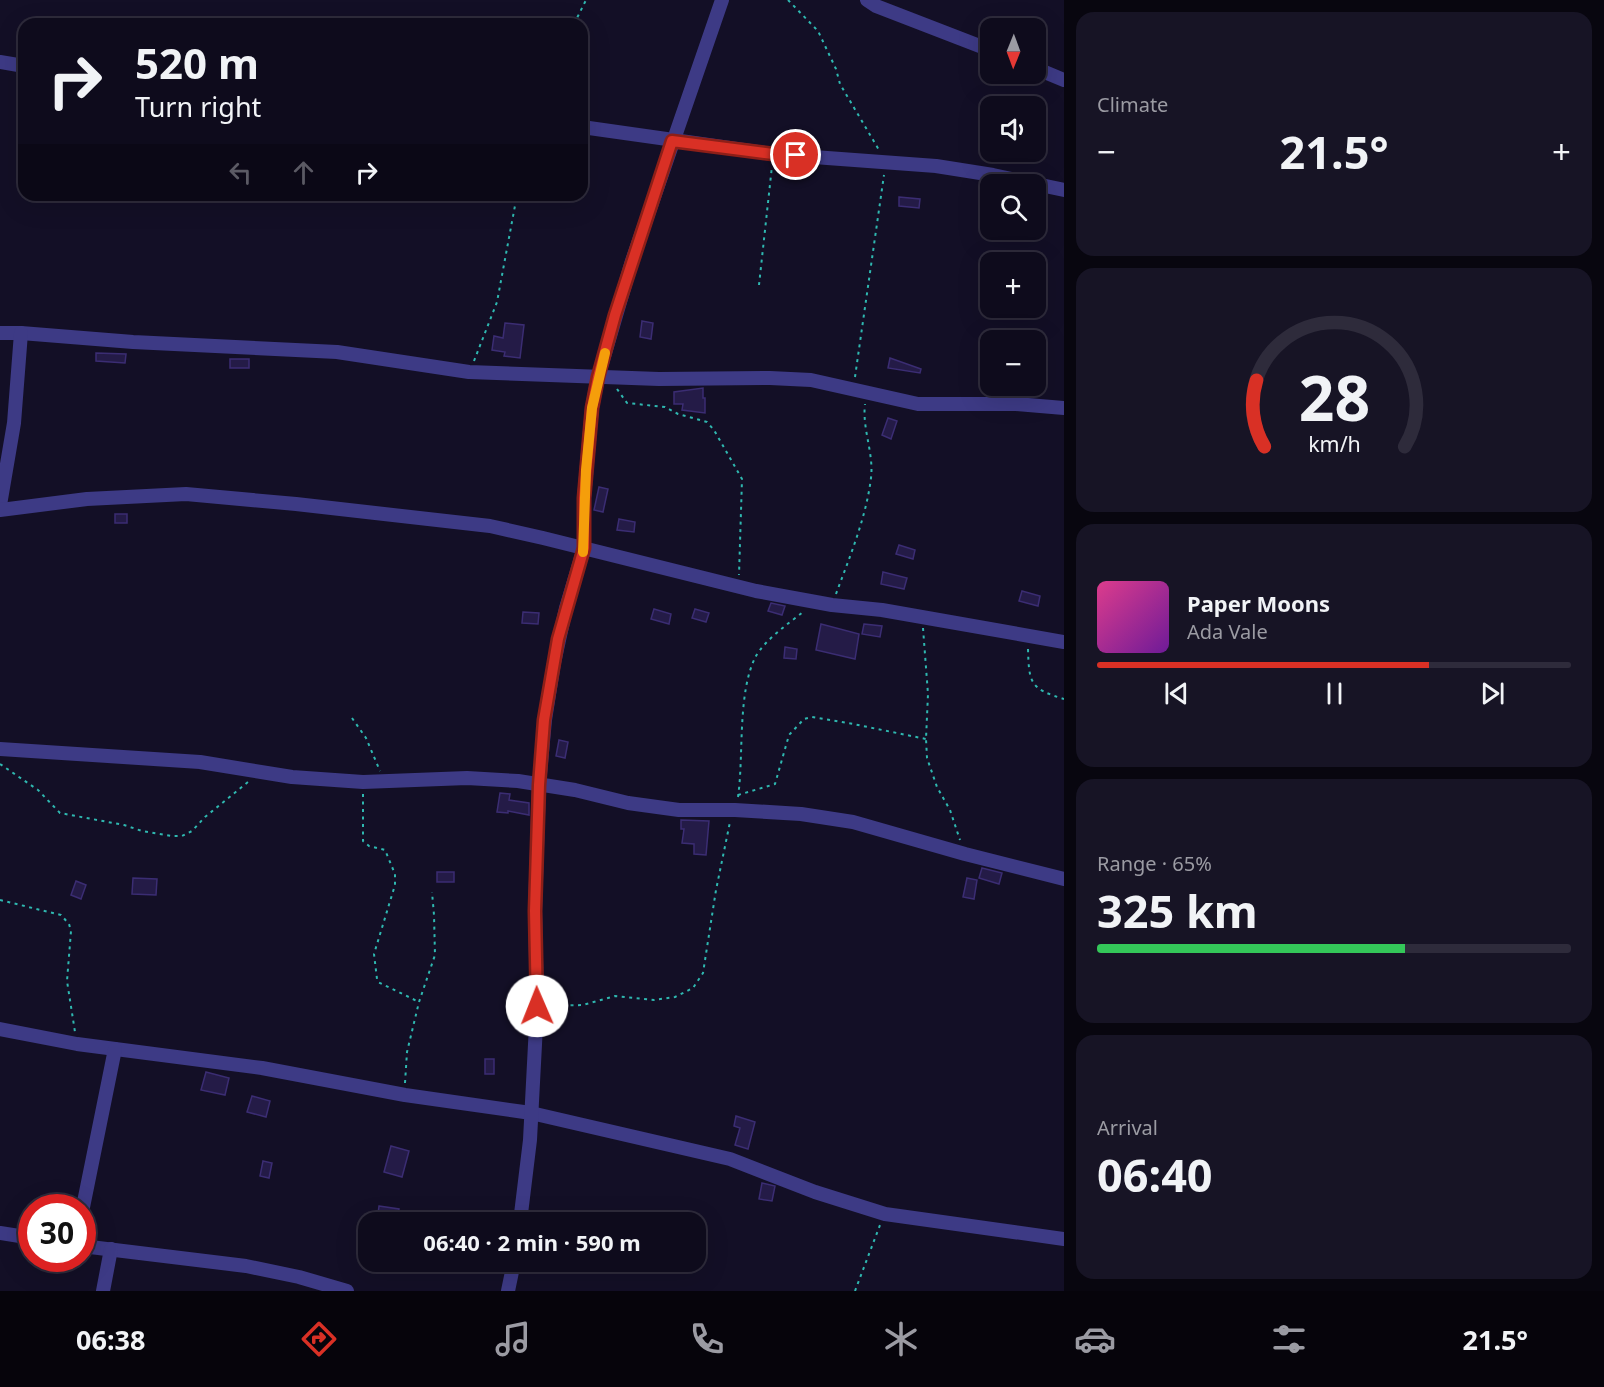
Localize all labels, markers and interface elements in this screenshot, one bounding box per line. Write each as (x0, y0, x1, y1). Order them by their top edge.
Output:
north arrow (980, 18, 1046, 84)
map controls (980, 18, 1046, 396)
text: 520 m (135, 34, 259, 91)
icon: right (36, 42, 114, 120)
text: Turn right (135, 88, 261, 125)
text: Climate (1097, 91, 1168, 118)
button: sound (980, 96, 1046, 162)
text: 21.5° (1280, 121, 1388, 182)
pin (770, 129, 821, 180)
text: − (1097, 129, 1116, 174)
text: + (1552, 129, 1571, 174)
icon: arrive (779, 138, 812, 171)
icon: left (224, 156, 257, 189)
icon: ahead (287, 156, 320, 189)
icon: right (350, 156, 383, 189)
button: search (980, 174, 1046, 240)
button: + (980, 252, 1046, 318)
button: − (980, 330, 1046, 396)
text: 28 (1298, 354, 1370, 439)
text: km/h (1308, 429, 1360, 458)
text: Paper Moons (1187, 588, 1330, 618)
text: Ada Vale (1187, 618, 1268, 645)
icon: previous (1160, 677, 1193, 710)
icon: pause (1318, 677, 1351, 710)
icon: next (1476, 677, 1509, 710)
text: Range · 65% (1097, 850, 1212, 877)
text: 325 km (1097, 880, 1258, 941)
position arrow (505, 974, 569, 1038)
text: Arrival (1097, 1114, 1158, 1141)
text: 06:40 (1097, 1144, 1213, 1205)
speed limit sign: 30 (18, 1194, 96, 1272)
text: 06:40 · 2 min · 590 m (423, 1227, 641, 1257)
icon: directions (298, 1318, 340, 1360)
icon: music (492, 1318, 534, 1360)
icon: phone (686, 1318, 728, 1360)
icon: climate (880, 1318, 922, 1360)
icon: car (1074, 1318, 1116, 1360)
icon: filters (1268, 1318, 1310, 1360)
text: 06:38 (76, 1321, 145, 1358)
text: 21.5° (1463, 1321, 1528, 1358)

